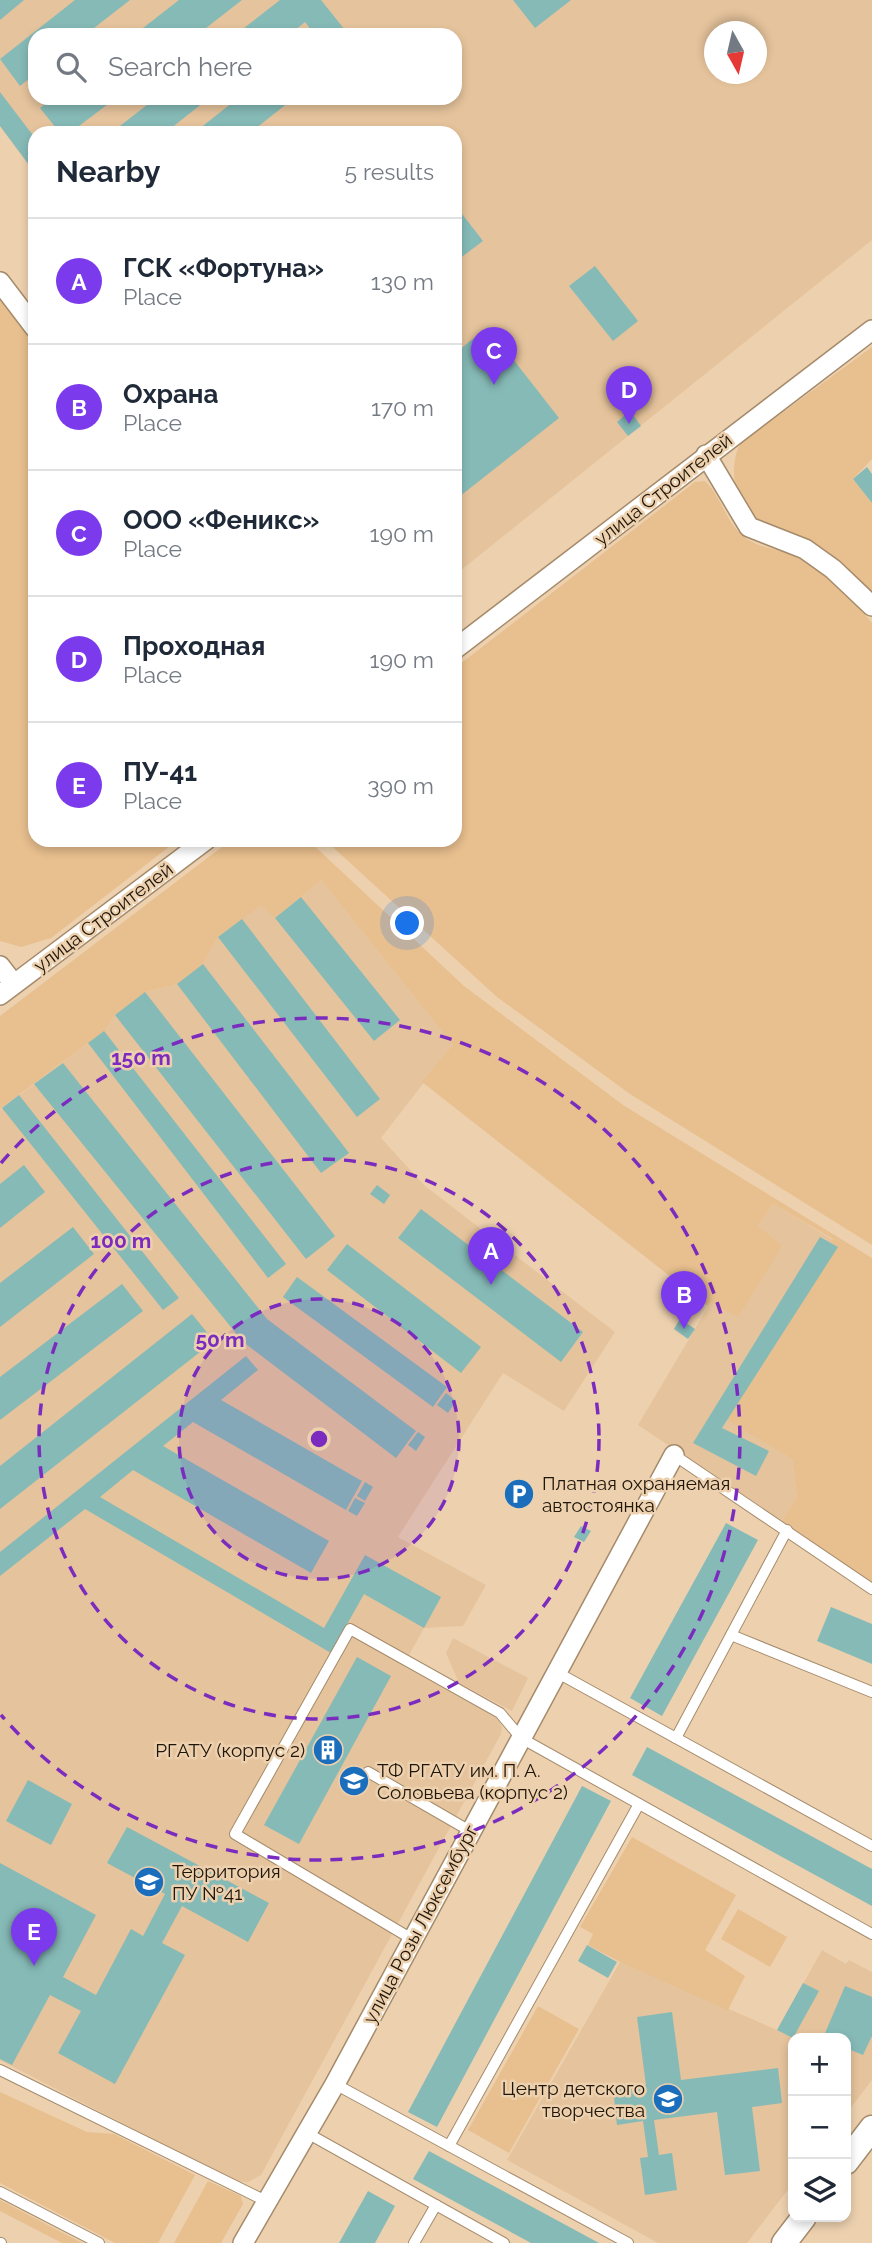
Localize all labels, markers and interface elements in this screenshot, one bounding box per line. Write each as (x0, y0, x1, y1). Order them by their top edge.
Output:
north arrow (704, 21, 767, 84)
search box (28, 28, 462, 105)
icon: search (52, 48, 90, 86)
text: Search here (108, 52, 252, 82)
text: Nearby (56, 154, 160, 189)
text: 5 results (345, 158, 434, 185)
text: ГСК «Фортуна» (123, 253, 324, 283)
text: A (71, 268, 87, 295)
text: 130 m (371, 268, 434, 295)
text: Place (123, 283, 182, 310)
pin: C (471, 327, 517, 385)
pin: D (606, 366, 652, 424)
text: Охрана (123, 379, 218, 409)
text: B (71, 394, 87, 421)
text: 170 m (371, 394, 434, 421)
text: Place (123, 409, 182, 436)
street label: улица Строителей (590, 428, 736, 550)
text: ООО «Феникс» (123, 505, 319, 535)
text: C (71, 520, 87, 547)
text: 190 m (370, 520, 434, 547)
text: Place (123, 535, 182, 562)
text: Проходная (123, 631, 265, 661)
text: D (71, 646, 87, 673)
text: 190 m (370, 646, 434, 673)
text: Place (123, 661, 182, 688)
text: ПУ-41 (123, 757, 197, 787)
text: E (72, 772, 86, 799)
text: 390 m (367, 772, 434, 799)
text: Place (123, 787, 182, 814)
street label: улица Строителей (29, 858, 177, 976)
your location (390, 906, 424, 940)
text: 150 m (111, 1045, 171, 1070)
pin: A (468, 1227, 514, 1285)
text: 100 m (91, 1228, 151, 1253)
pin: B (661, 1271, 707, 1329)
text: 50 m (195, 1327, 245, 1352)
centre of rings (307, 1427, 331, 1451)
place label: Платная охраняемая автостоянка (542, 1472, 730, 1516)
parking icon: Платная охраняемая автостоянка (502, 1477, 536, 1511)
building icon: РГАТУ (корпус 2) (311, 1733, 345, 1767)
place label: РГАТУ (корпус 2) (155, 1739, 305, 1761)
place label: ТФ РГАТУ им. П. А. Соловьева (корпус 2) (377, 1759, 568, 1803)
school or university icon: ТФ РГАТУ им. П. А. Соловьева (корпус 2) (337, 1764, 371, 1798)
street label: улица Розы Люксембург (358, 1821, 482, 2027)
place label: Территория ПУ №41 (172, 1860, 281, 1904)
school or university icon: Территория ПУ №41 (132, 1865, 166, 1899)
pin: E (11, 1908, 57, 1966)
map controls (788, 2033, 851, 2222)
button: + (788, 2033, 851, 2096)
place label: Центр детского творчества (502, 2077, 645, 2121)
school or university icon: Центр детского творчества (651, 2082, 685, 2116)
button: − (788, 2096, 851, 2159)
button: layers (788, 2159, 851, 2222)

